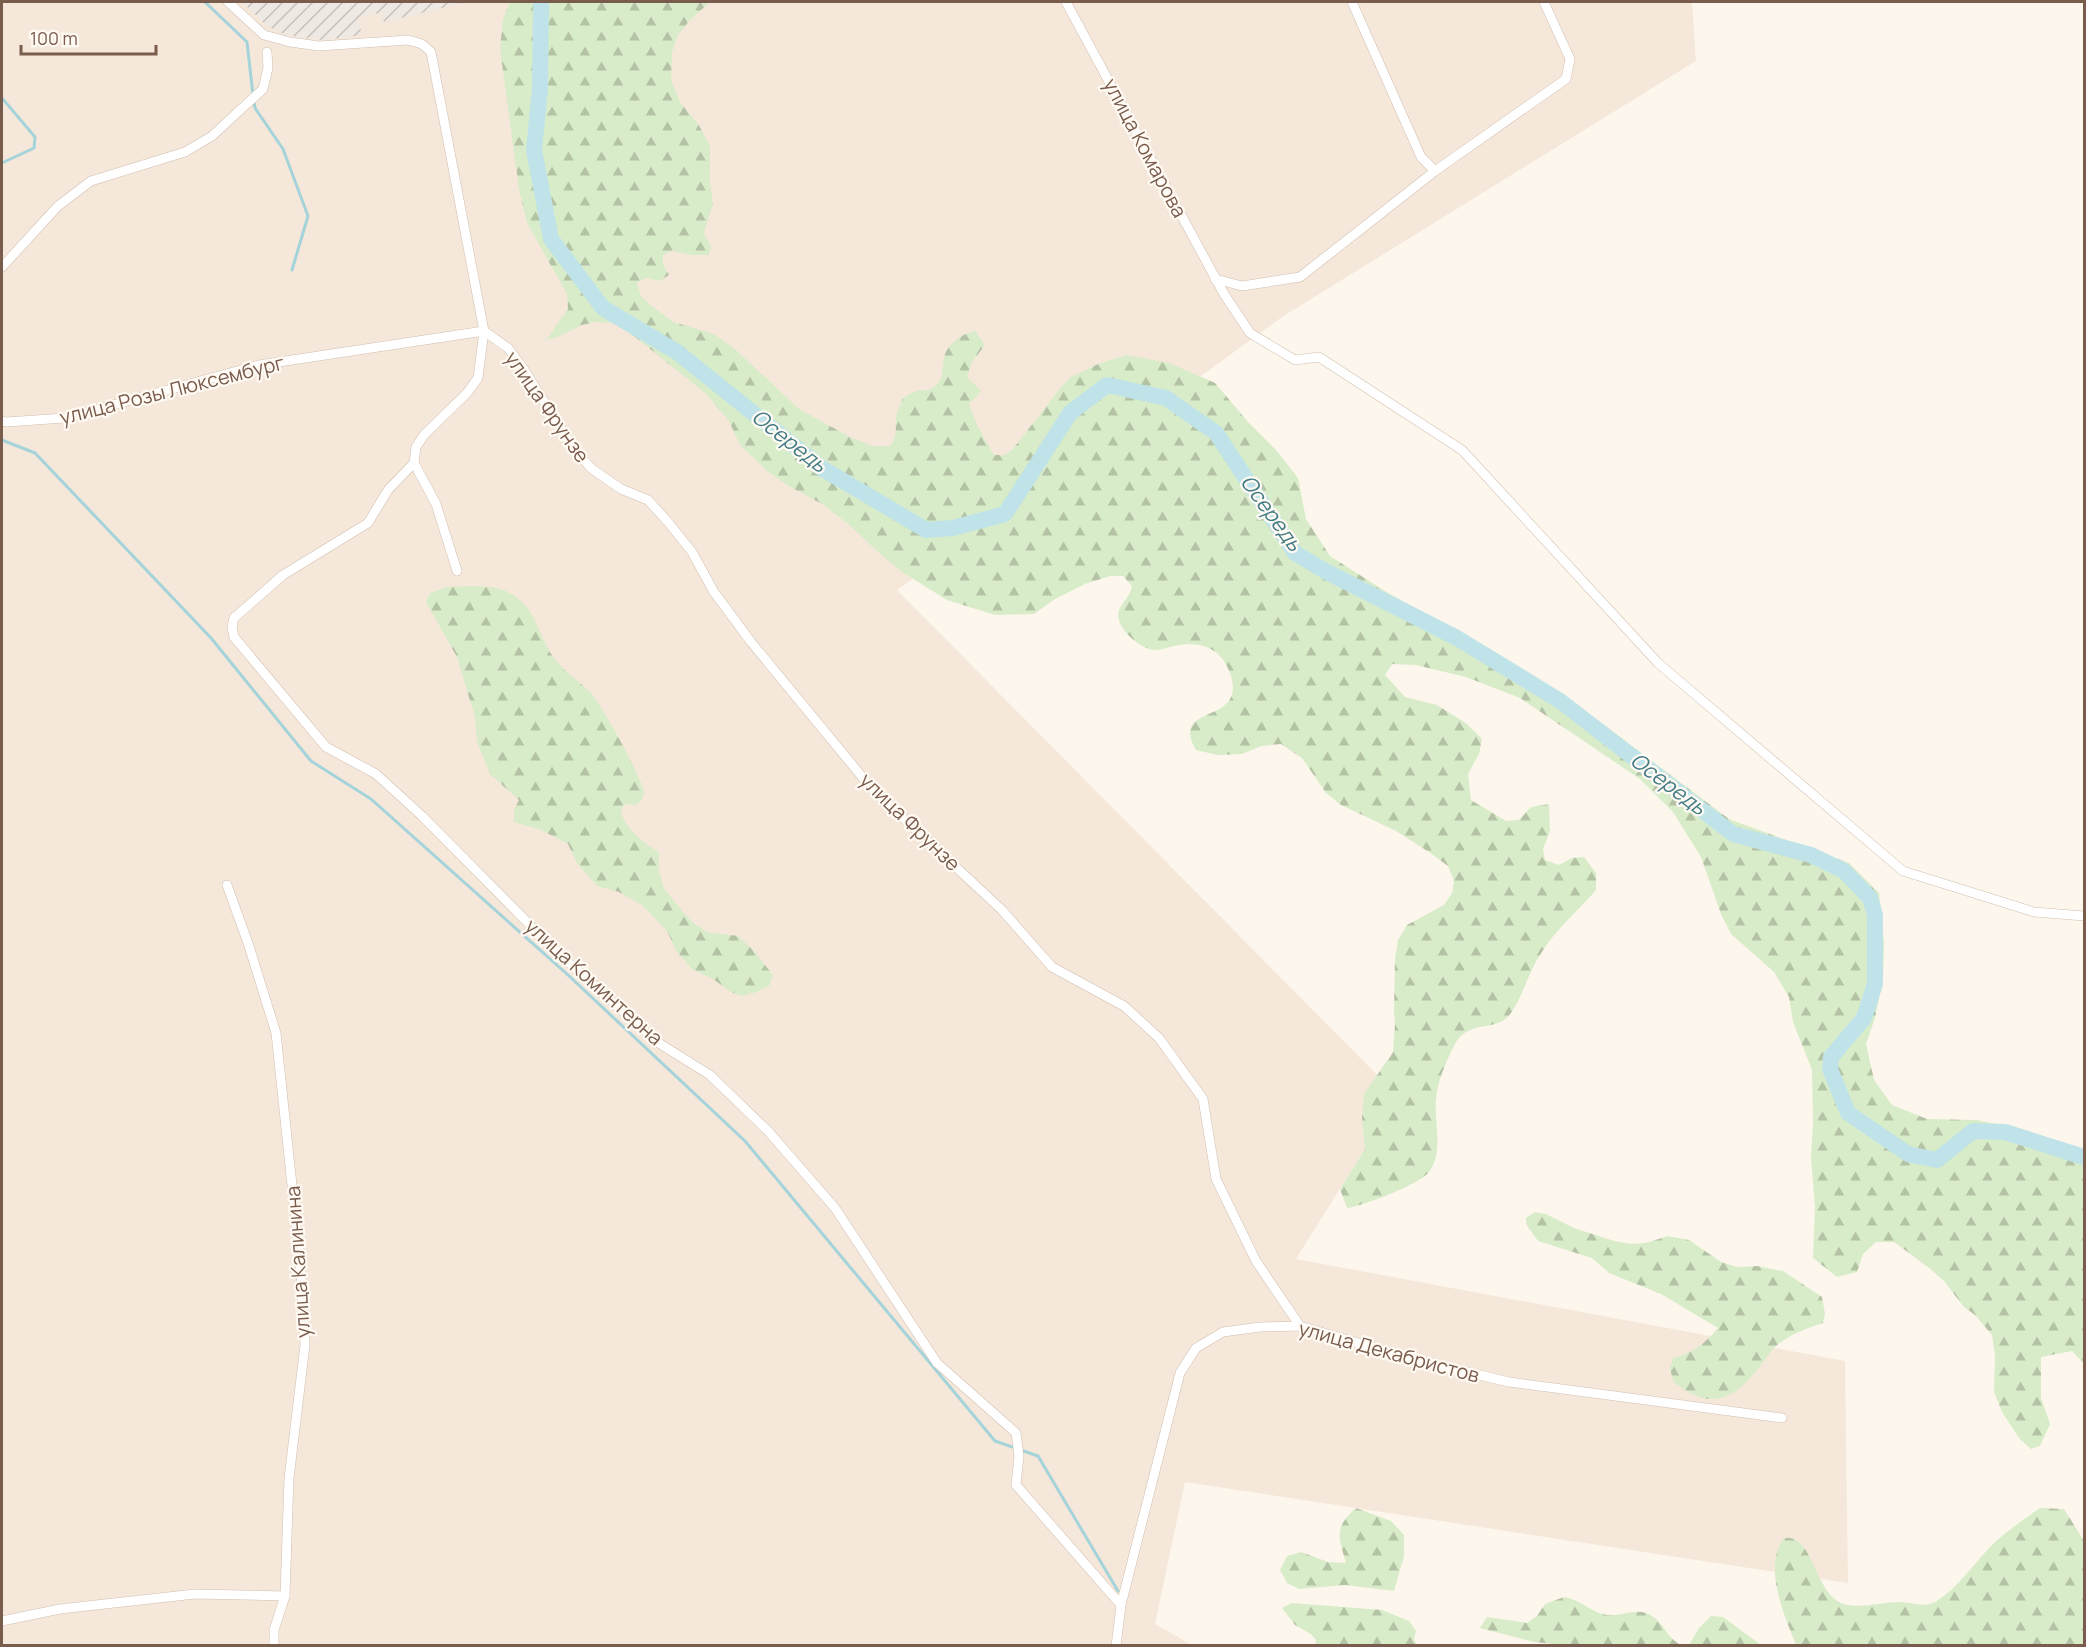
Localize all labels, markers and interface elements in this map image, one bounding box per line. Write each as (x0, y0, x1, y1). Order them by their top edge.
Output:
scale bar (21, 18, 156, 56)
text: 100 m (30, 26, 78, 50)
street label: улица Комарова (1097, 74, 1193, 222)
street label: улица Фрунзе (499, 346, 596, 468)
street label: улица Розы Люксембург (57, 349, 287, 430)
water label: Осередь (746, 402, 833, 479)
water label: Осередь (1235, 469, 1309, 557)
water label: Осередь (1625, 746, 1713, 821)
street label: улица Фрунзе (854, 767, 967, 877)
street label: улица Коминтерна (520, 912, 669, 1051)
street label: улица Калинина (279, 1185, 316, 1339)
street label: улица Декабристов (1296, 1314, 1483, 1389)

